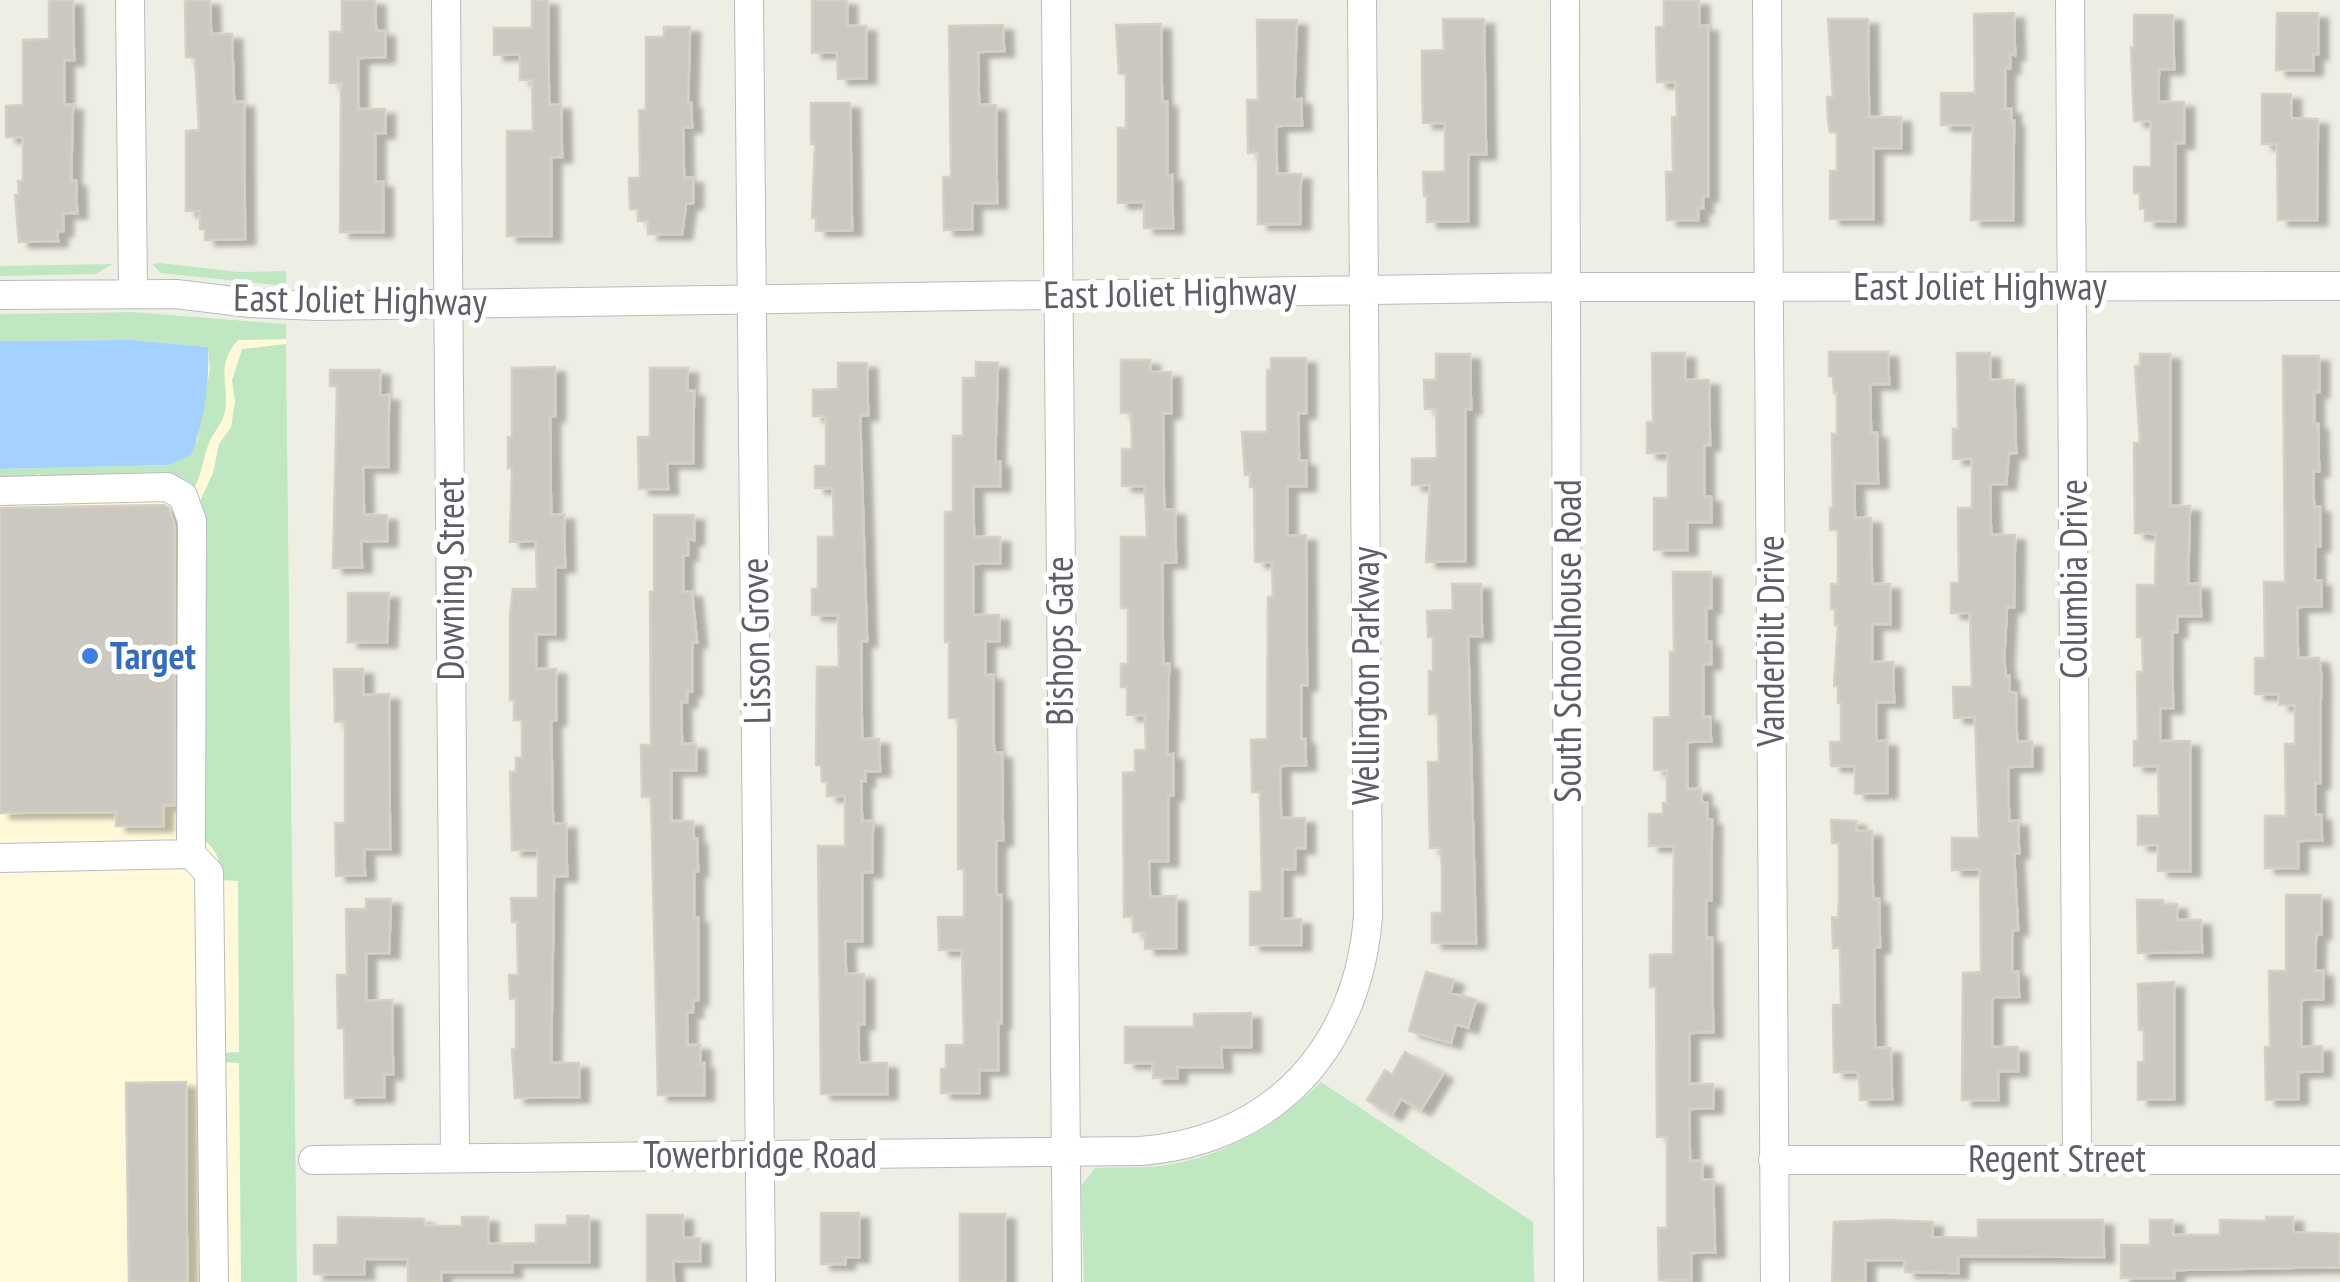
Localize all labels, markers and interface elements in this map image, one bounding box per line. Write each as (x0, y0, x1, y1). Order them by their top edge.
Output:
street label: East Joliet Highway (1853, 261, 2107, 310)
street label: East Joliet Highway (1043, 265, 1298, 318)
street label: East Joliet Highway (233, 272, 488, 325)
street label: Downing Street (425, 477, 474, 681)
street label: South Schoolhouse Road (1542, 479, 1591, 803)
street label: Columbia Drive (2048, 479, 2097, 679)
street label: Vanderbilt Drive (1745, 535, 1794, 748)
street label: Wellington Parkway (1340, 546, 1389, 805)
street label: Bishops Gate (1034, 556, 1083, 726)
street label: Lisson Grove (729, 557, 780, 725)
place label: Target (110, 630, 196, 679)
marker: Target (79, 645, 101, 667)
street label: Towerbridge Road (643, 1129, 877, 1178)
street label: Regent Street (1968, 1133, 2147, 1182)

